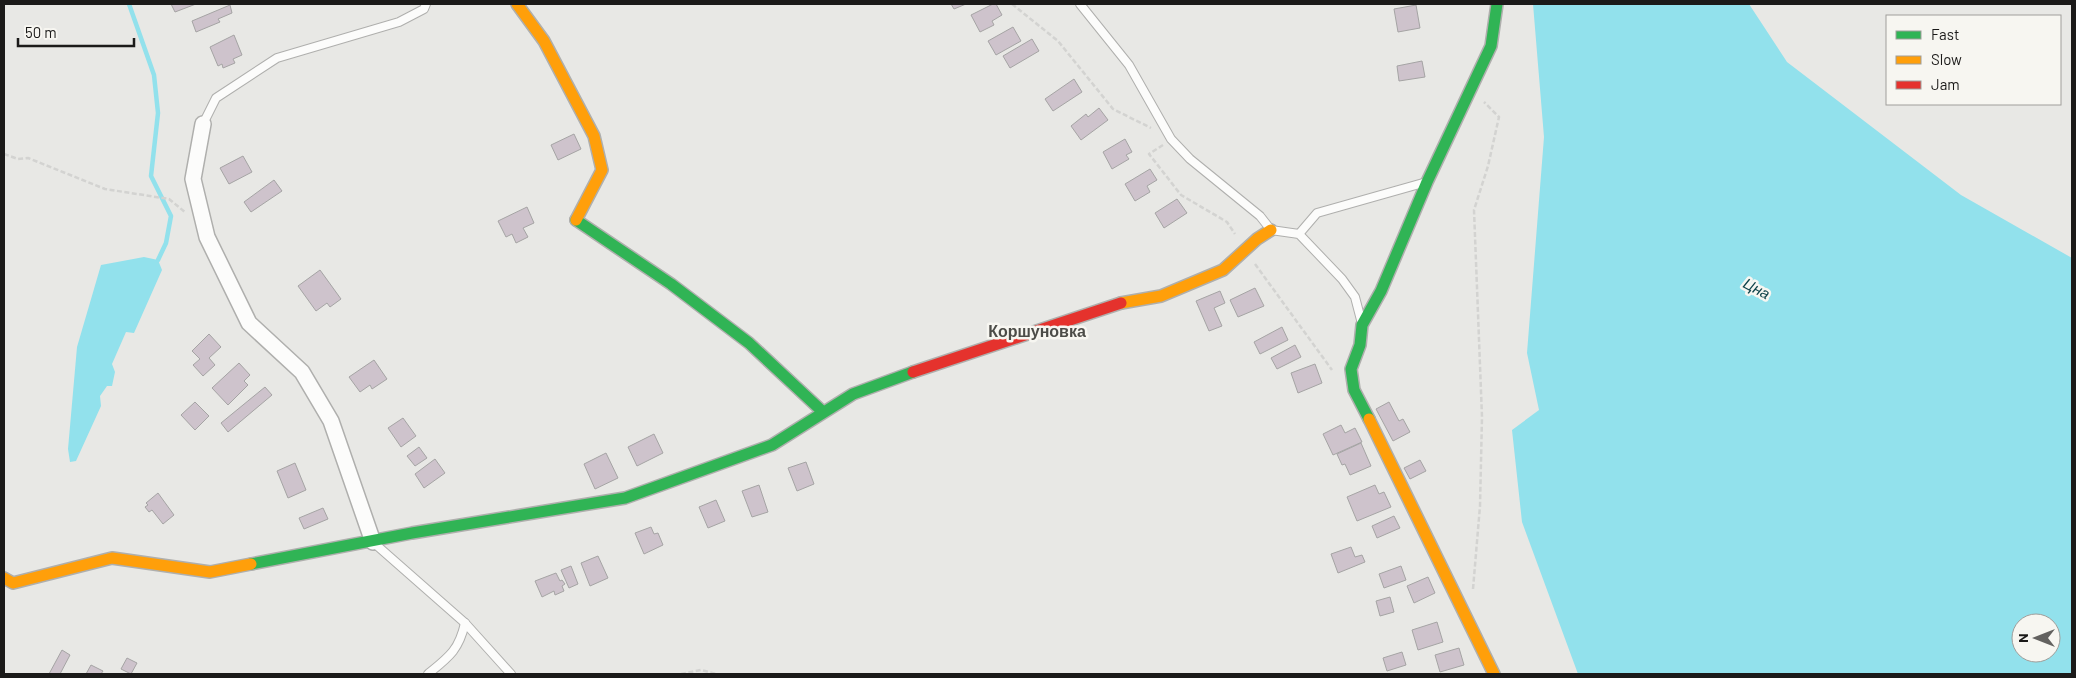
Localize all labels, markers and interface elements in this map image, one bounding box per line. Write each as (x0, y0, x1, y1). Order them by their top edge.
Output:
scale bar (18, 15, 134, 47)
legend (1886, 15, 2061, 105)
text: 50 m (25, 23, 57, 41)
text: Fast (1931, 25, 1959, 43)
text: Slow (1931, 50, 1962, 68)
text: Jam (1931, 75, 1960, 93)
water label: Цна (1741, 274, 1773, 302)
district label: Коршуновка (988, 321, 1086, 340)
north arrow (2011, 613, 2061, 663)
text: N (2014, 633, 2031, 643)

